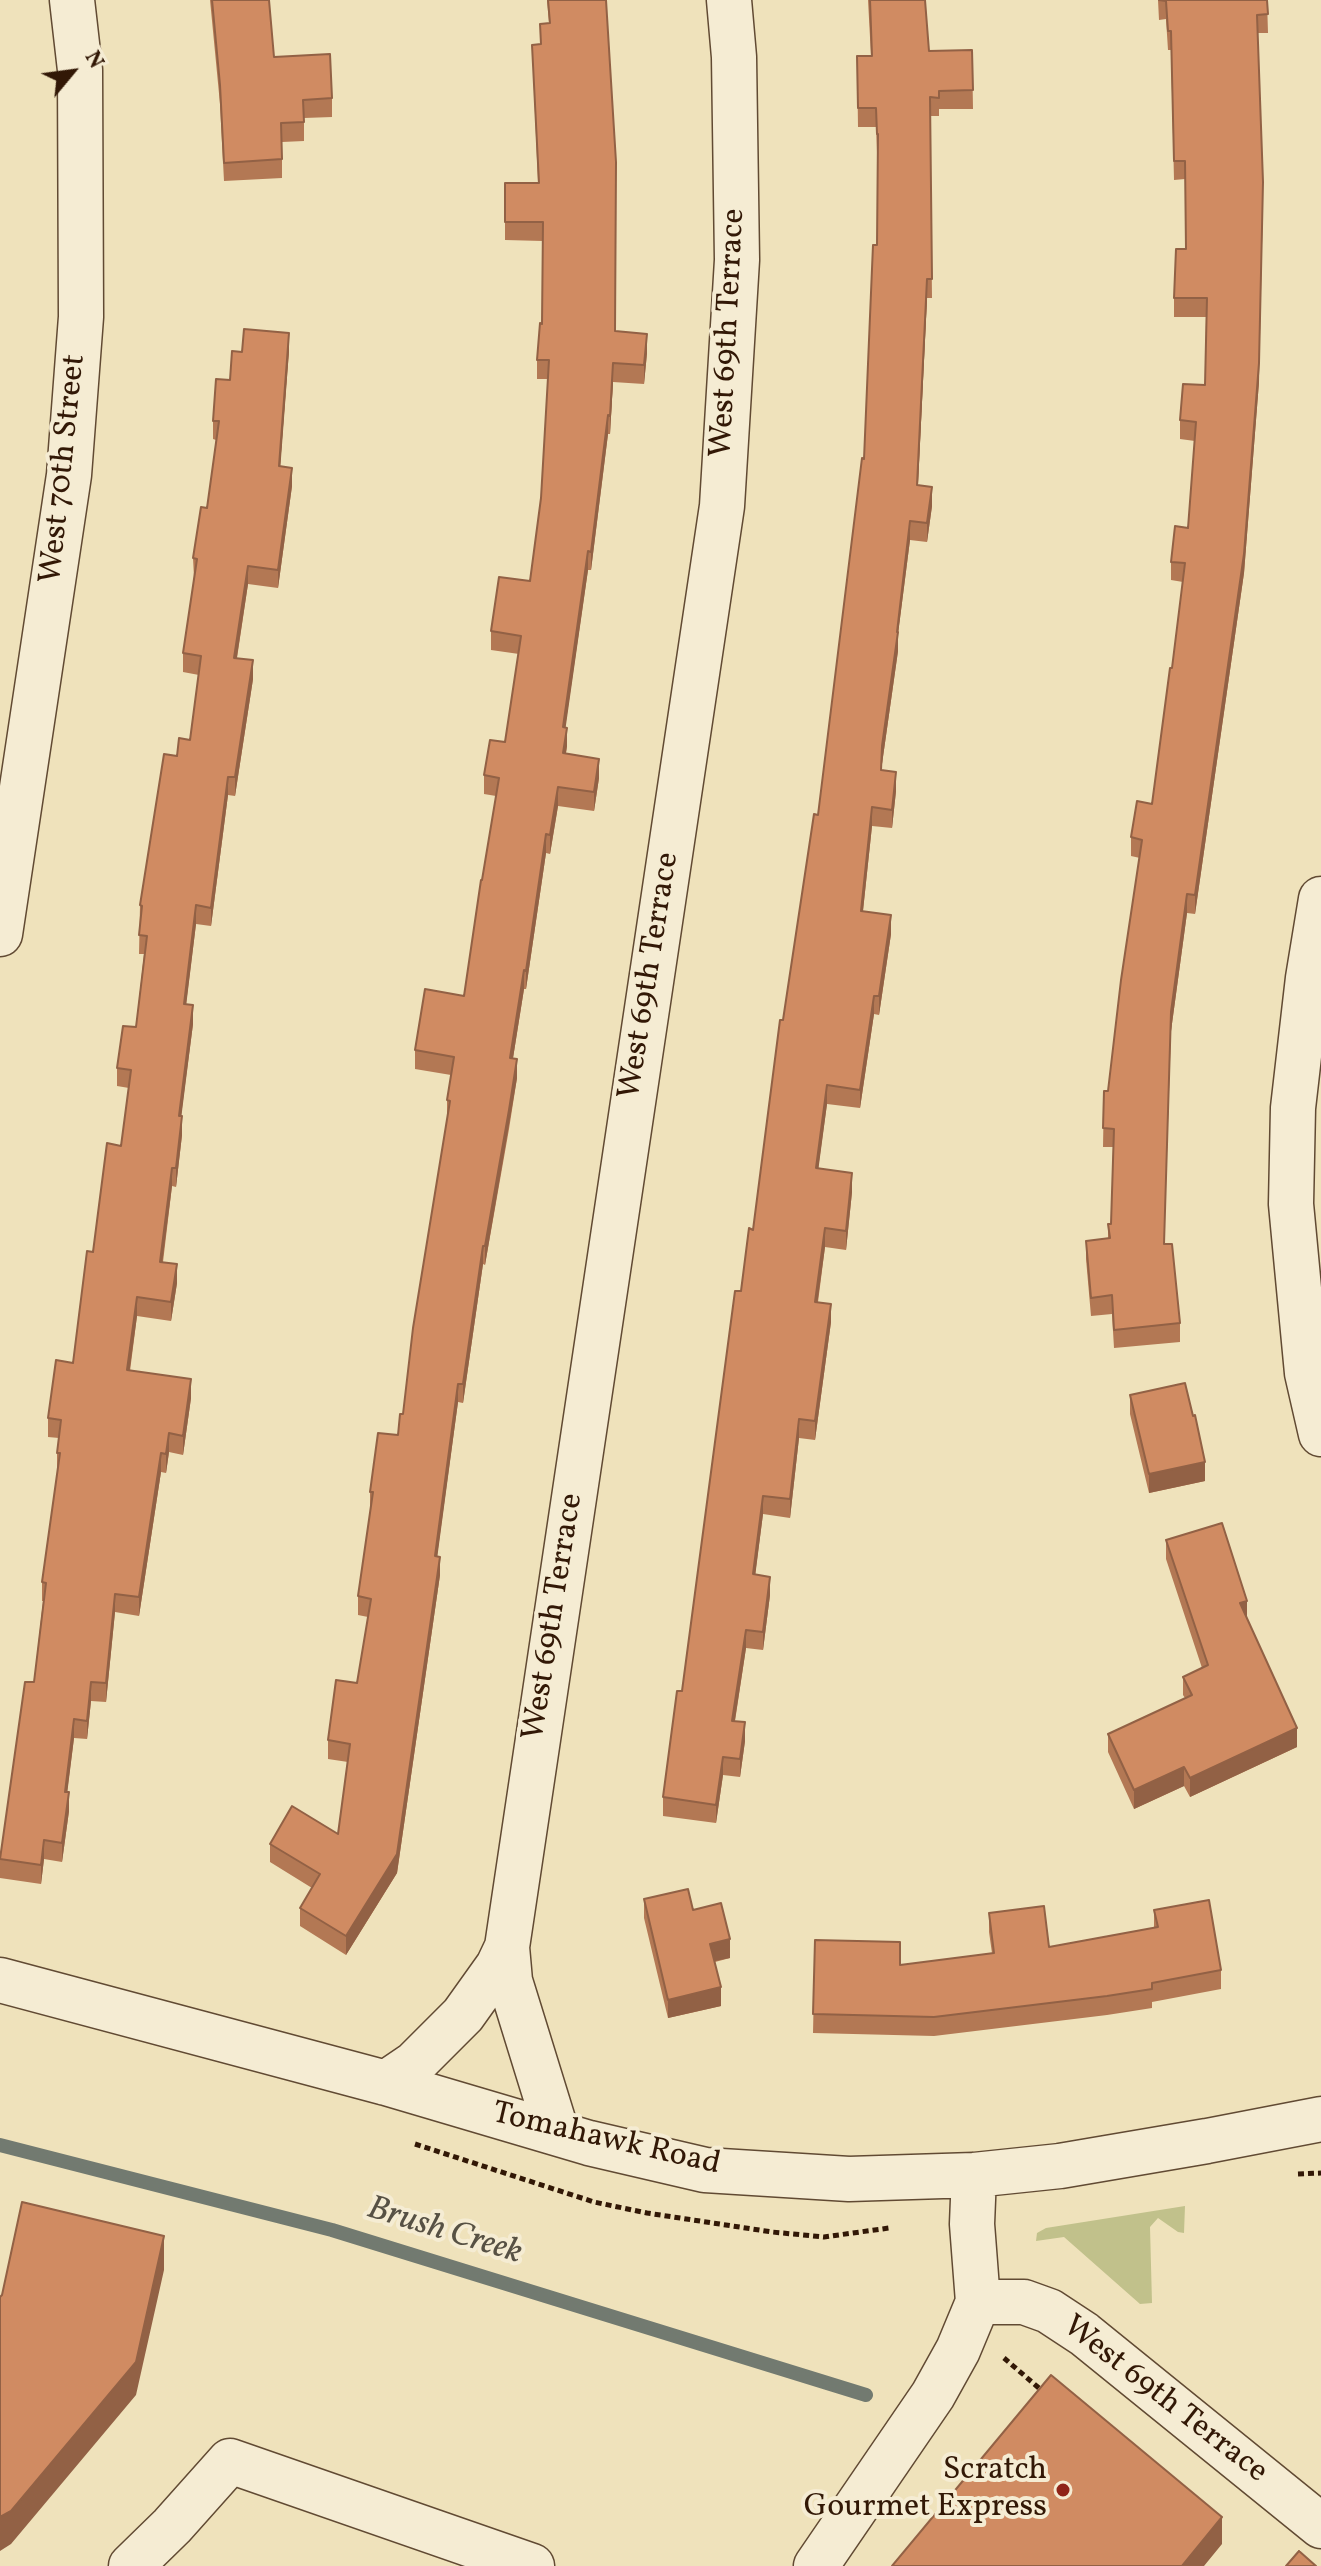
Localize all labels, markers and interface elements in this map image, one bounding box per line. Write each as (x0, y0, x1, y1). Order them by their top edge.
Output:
north arrow (32, 32, 112, 112)
text: N (76, 46, 111, 75)
street label: West 69th Terrace (704, 207, 756, 459)
street label: West 70th Street (34, 353, 96, 585)
street label: West 69th Terrace (613, 850, 689, 1102)
street label: West 69th Terrace (517, 1491, 593, 1743)
street label: Tomahawk Road (488, 2096, 724, 2186)
water label: Brush Creek (362, 2190, 526, 2276)
street label: West 69th Terrace (1054, 2309, 1274, 2493)
place label: Scratch Gourmet Express (804, 2453, 1047, 2528)
marker: Scratch Gourmet Express (1054, 2481, 1072, 2499)

